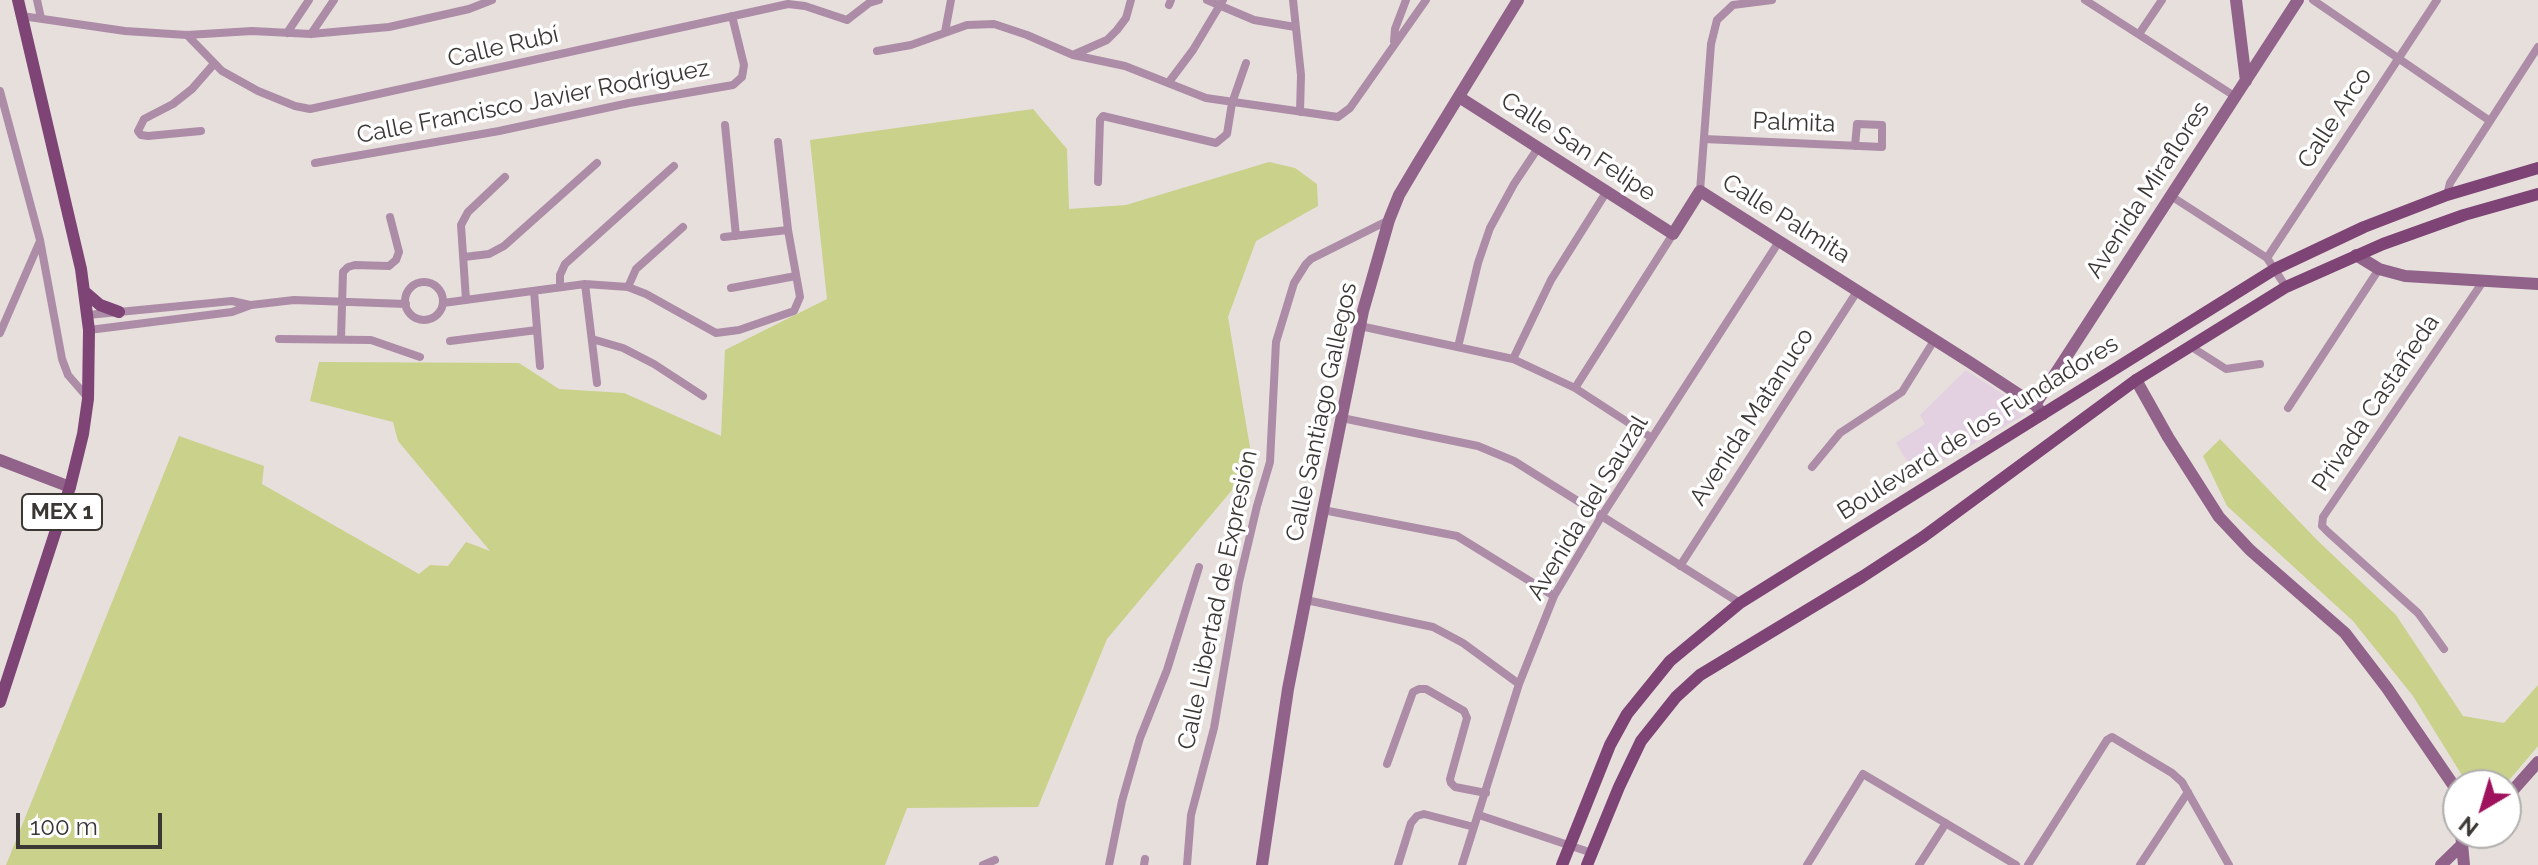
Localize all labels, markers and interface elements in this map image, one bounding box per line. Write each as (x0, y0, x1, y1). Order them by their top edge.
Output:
street label: Calle Rubí (445, 20, 561, 74)
street label: Calle Francisco Javier Rodríguez (354, 54, 712, 150)
street label: Calle Arco (2292, 62, 2378, 174)
street label: Calle San Felipe (1495, 86, 1661, 208)
street label: Avenida Miraflores (2080, 96, 2216, 284)
street label: Palmita (1752, 107, 1836, 139)
street label: Calle Palmita (1717, 168, 1855, 270)
street label: Calle Santiago Gallegos (1280, 280, 1364, 544)
street label: Privada Castañeda (2306, 309, 2446, 497)
street label: Avenida Matanuco (1684, 323, 1820, 511)
street label: Boulevard de los Fundadores (1832, 329, 2124, 527)
street label: Avenida del Sauzal (1522, 410, 1654, 606)
street label: Calle Libertad de Expresión (1172, 448, 1264, 752)
road number: MEX 1 (22, 494, 102, 530)
north arrow (2442, 769, 2522, 849)
scale bar (20, 797, 166, 847)
text: N (2454, 811, 2483, 842)
text: 100 m (30, 812, 98, 841)

